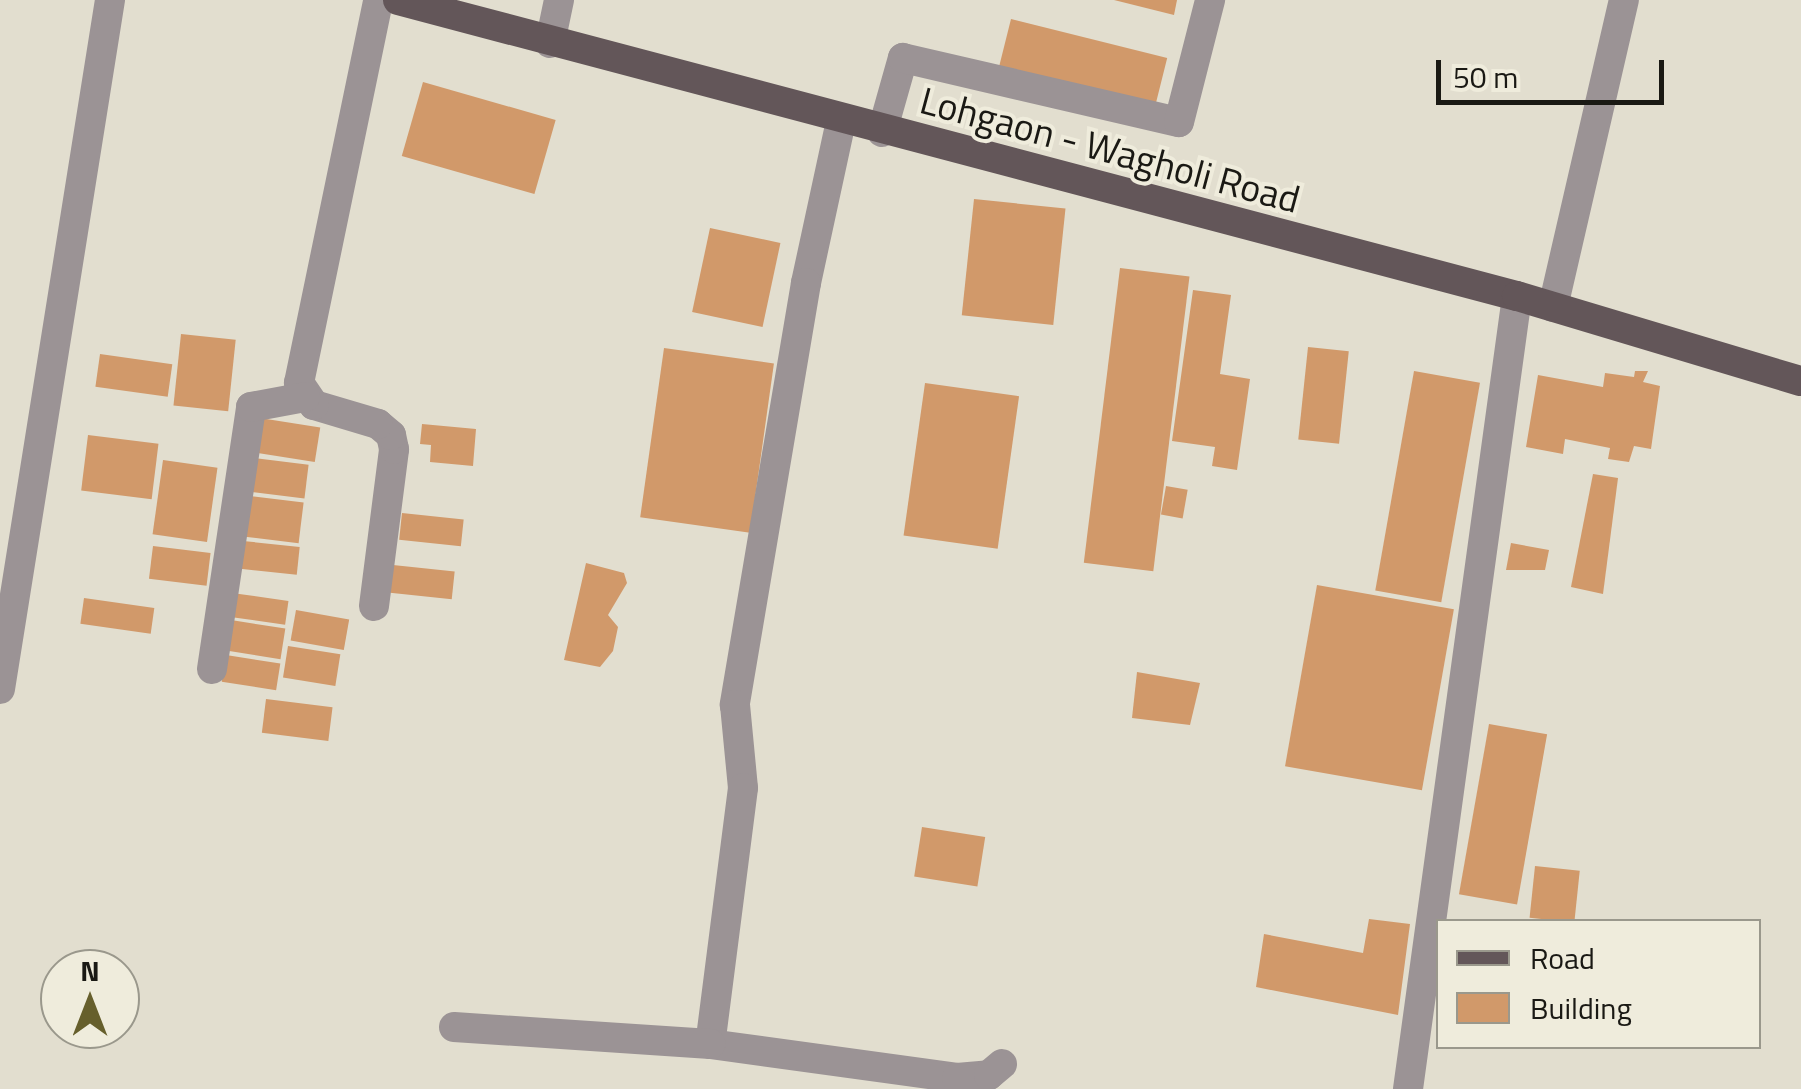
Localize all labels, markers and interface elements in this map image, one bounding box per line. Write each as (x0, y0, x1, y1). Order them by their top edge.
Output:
scale bar (1441, 40, 1668, 102)
text: 50 m (1453, 54, 1518, 100)
street label: Lohgaon - Wagholi Road (915, 77, 1305, 223)
legend (1436, 919, 1761, 1049)
text: Road (1530, 935, 1595, 981)
north arrow (40, 949, 140, 1049)
text: N (80, 949, 100, 992)
text: Building (1530, 985, 1632, 1031)

